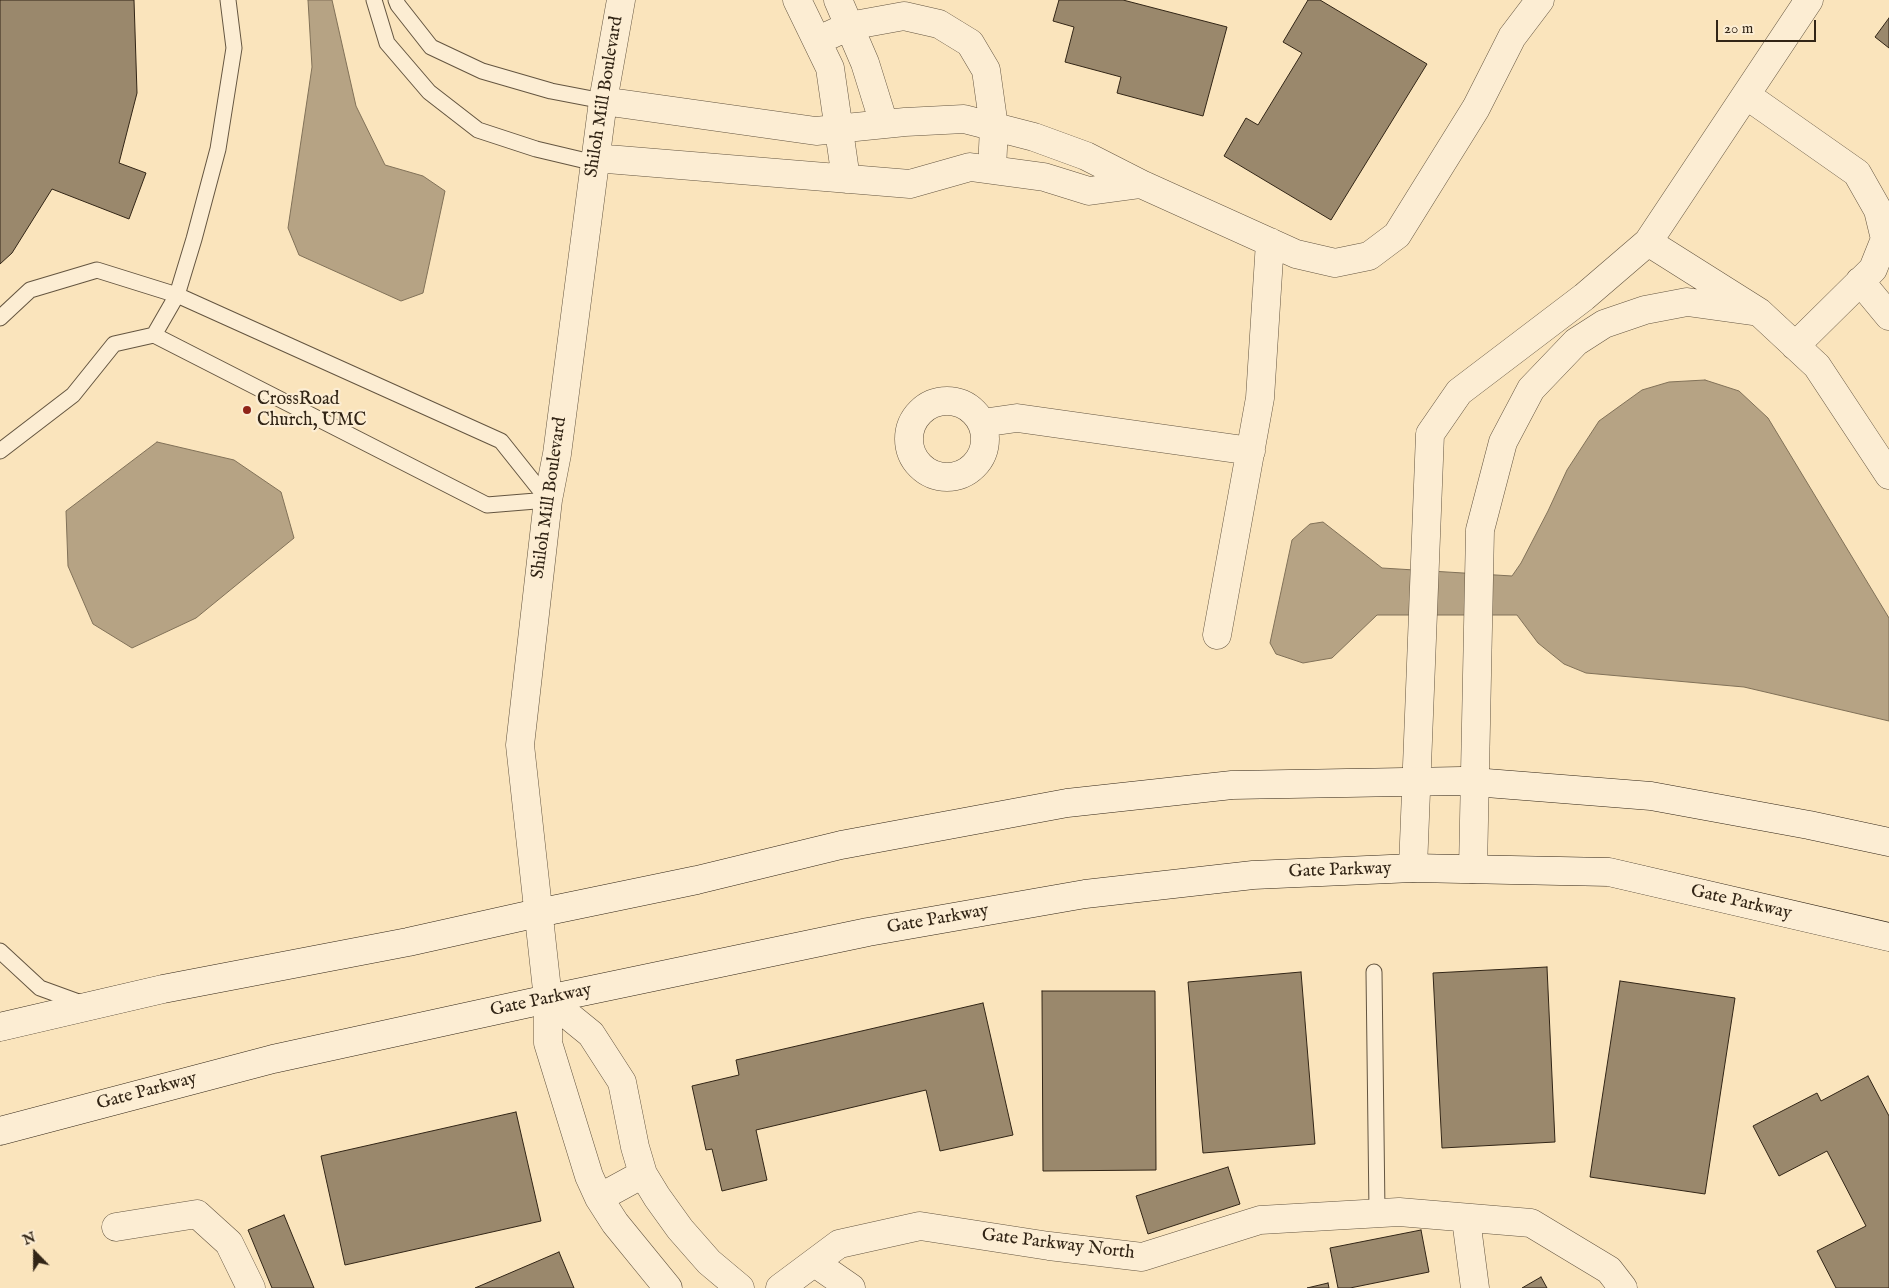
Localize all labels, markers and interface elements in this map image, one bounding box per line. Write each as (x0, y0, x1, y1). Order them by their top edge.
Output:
scale bar (1719, 10, 1819, 42)
street label: Shiloh Mill Boulevard (582, 15, 628, 179)
text: 20 m (1724, 19, 1753, 38)
place label: CrossRoad Church, UMC (257, 389, 366, 432)
marker: CrossRoad Church, UMC (241, 404, 253, 416)
street label: Shiloh Mill Boulevard (528, 416, 572, 580)
street label: Gate Parkway (1288, 858, 1392, 884)
street label: Gate Parkway (1688, 881, 1794, 925)
street label: Gate Parkway (885, 900, 991, 940)
street label: Gate Parkway (488, 980, 594, 1022)
street label: Gate Parkway (95, 1068, 199, 1116)
street label: Gate Parkway North (980, 1225, 1136, 1265)
north arrow (10, 1228, 60, 1278)
text: N (20, 1228, 38, 1250)

